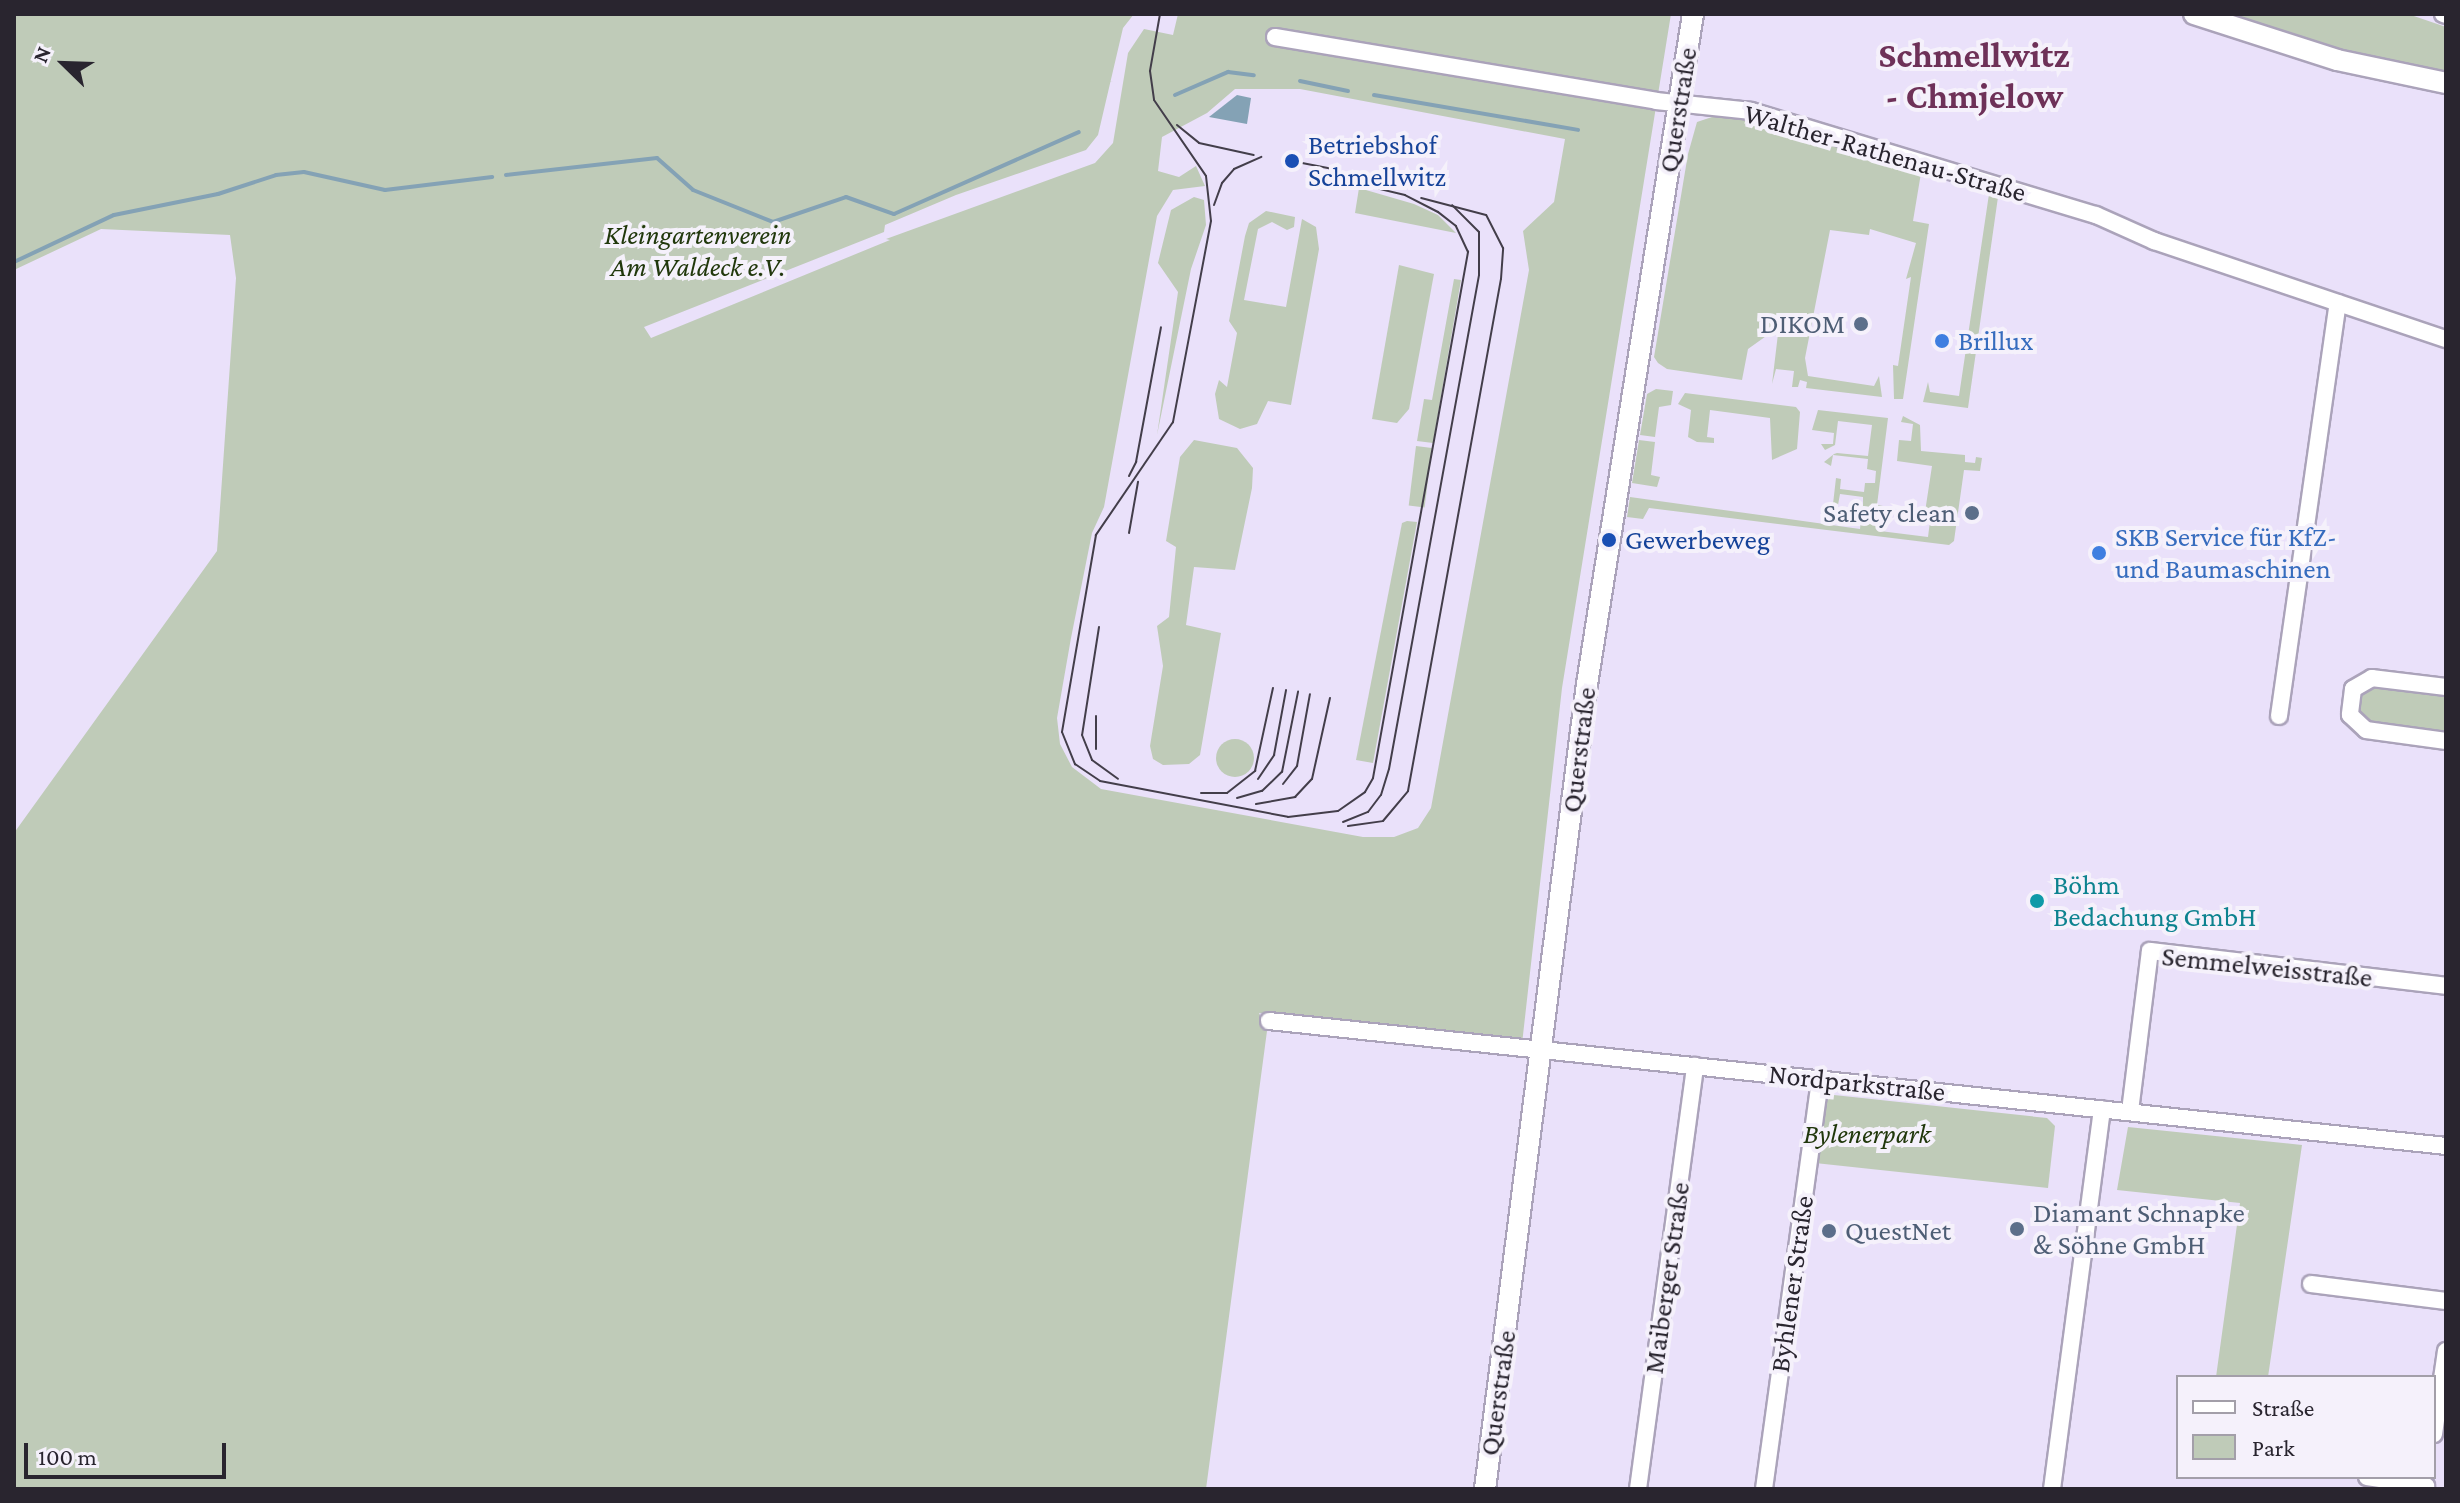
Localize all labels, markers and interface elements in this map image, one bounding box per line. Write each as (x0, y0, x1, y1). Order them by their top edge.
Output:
north arrow (24, 24, 104, 104)
district label: Schmellwitz - Chmjelow (1878, 33, 2070, 118)
text: N (27, 43, 56, 66)
street label: Querstraße (1652, 45, 1704, 175)
street label: Walther-Rathenau-Straße (1740, 97, 2030, 209)
place label: Betriebshof Schmellwitz (1308, 128, 1446, 194)
marker: Betriebshof Schmellwitz (1283, 152, 1301, 170)
park label: Kleingartenverein Am Waldeck e.V. (604, 218, 792, 284)
place label: DIKOM (1760, 307, 1845, 341)
marker: DIKOM (1852, 315, 1870, 333)
place label: Brillux (1958, 324, 2033, 358)
marker: Brillux (1933, 332, 1951, 350)
place label: Safety clean (1823, 496, 1956, 530)
marker: Safety clean (1963, 504, 1981, 522)
place label: SKB Service für KfZ- und Baumaschinen (2115, 520, 2337, 586)
place label: Gewerbeweg (1625, 523, 1770, 557)
marker: Gewerbeweg (1600, 531, 1618, 549)
marker: SKB Service für KfZ- und Baumaschinen (2090, 544, 2108, 562)
street label: Querstraße (1555, 685, 1603, 815)
place label: Böhm Bedachung GmbH (2053, 868, 2256, 934)
marker: Böhm Bedachung GmbH (2028, 892, 2046, 910)
street label: Semmelweisstraße (2160, 939, 2374, 995)
street label: Nordparkstraße (1767, 1057, 1947, 1109)
park label: Bylenerpark (1803, 1117, 1931, 1151)
street label: Maiberger Straße (1637, 1180, 1697, 1376)
street label: Byhlener Straße (1763, 1193, 1821, 1375)
place label: Diamant Schnapke & Söhne GmbH (2033, 1196, 2245, 1262)
place label: QuestNet (1845, 1214, 1951, 1248)
marker: Diamant Schnapke & Söhne GmbH (2008, 1220, 2026, 1238)
marker: QuestNet (1820, 1222, 1838, 1240)
street label: Querstraße (1473, 1328, 1523, 1458)
legend (2176, 1375, 2436, 1479)
text: Straße (2252, 1394, 2314, 1421)
scale bar (28, 1427, 230, 1477)
text: Park (2252, 1434, 2295, 1461)
text: 100 m (38, 1443, 97, 1470)

